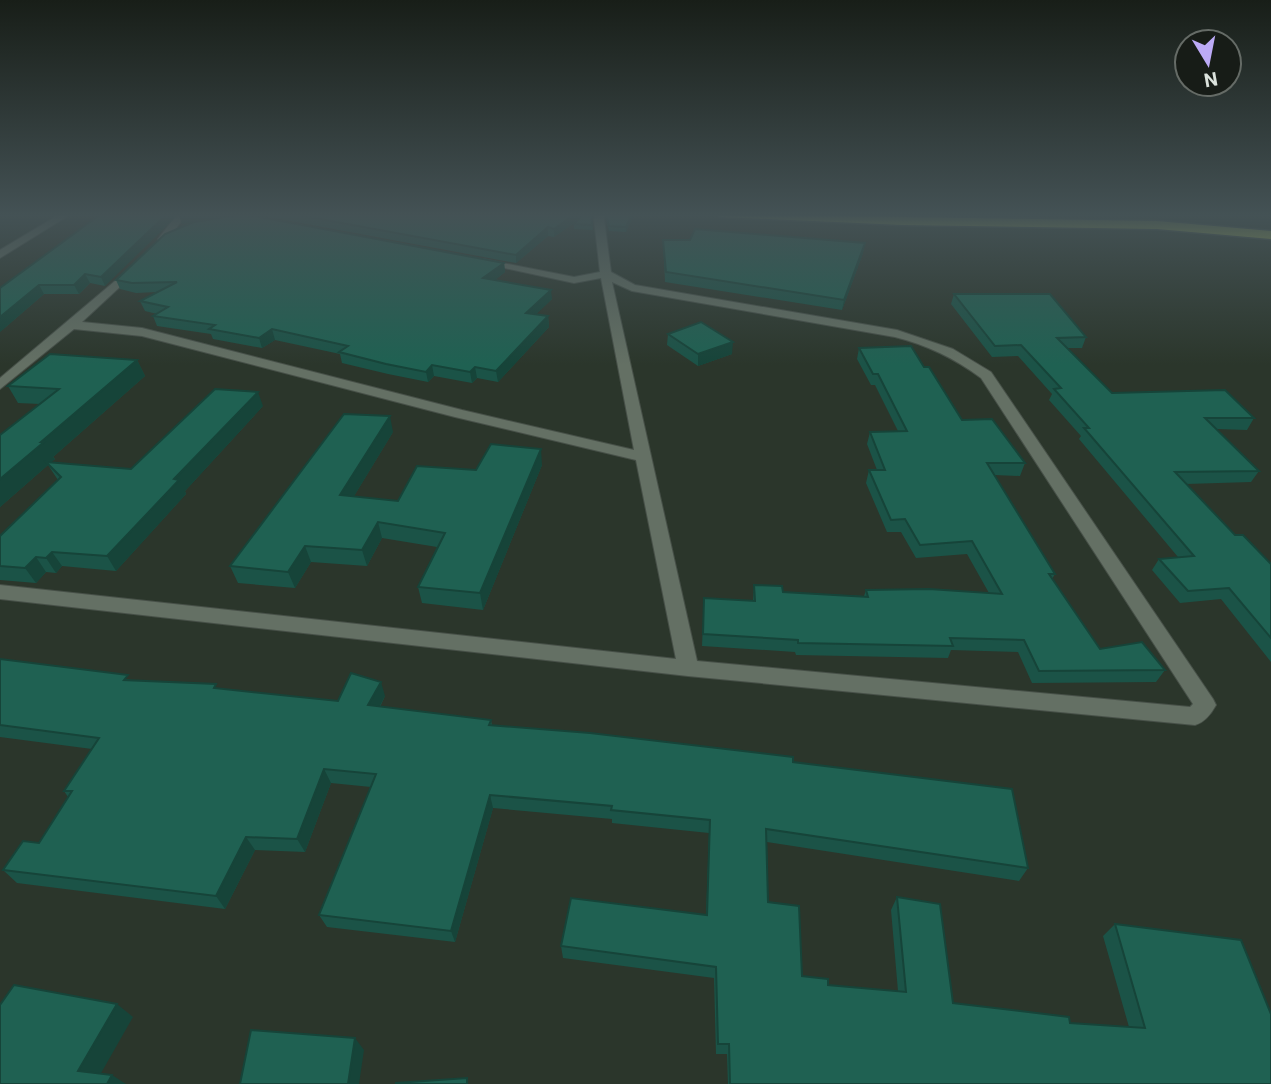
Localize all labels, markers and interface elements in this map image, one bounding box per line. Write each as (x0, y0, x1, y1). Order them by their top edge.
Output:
north arrow (1173, 28, 1243, 98)
text: N (1202, 67, 1219, 92)

